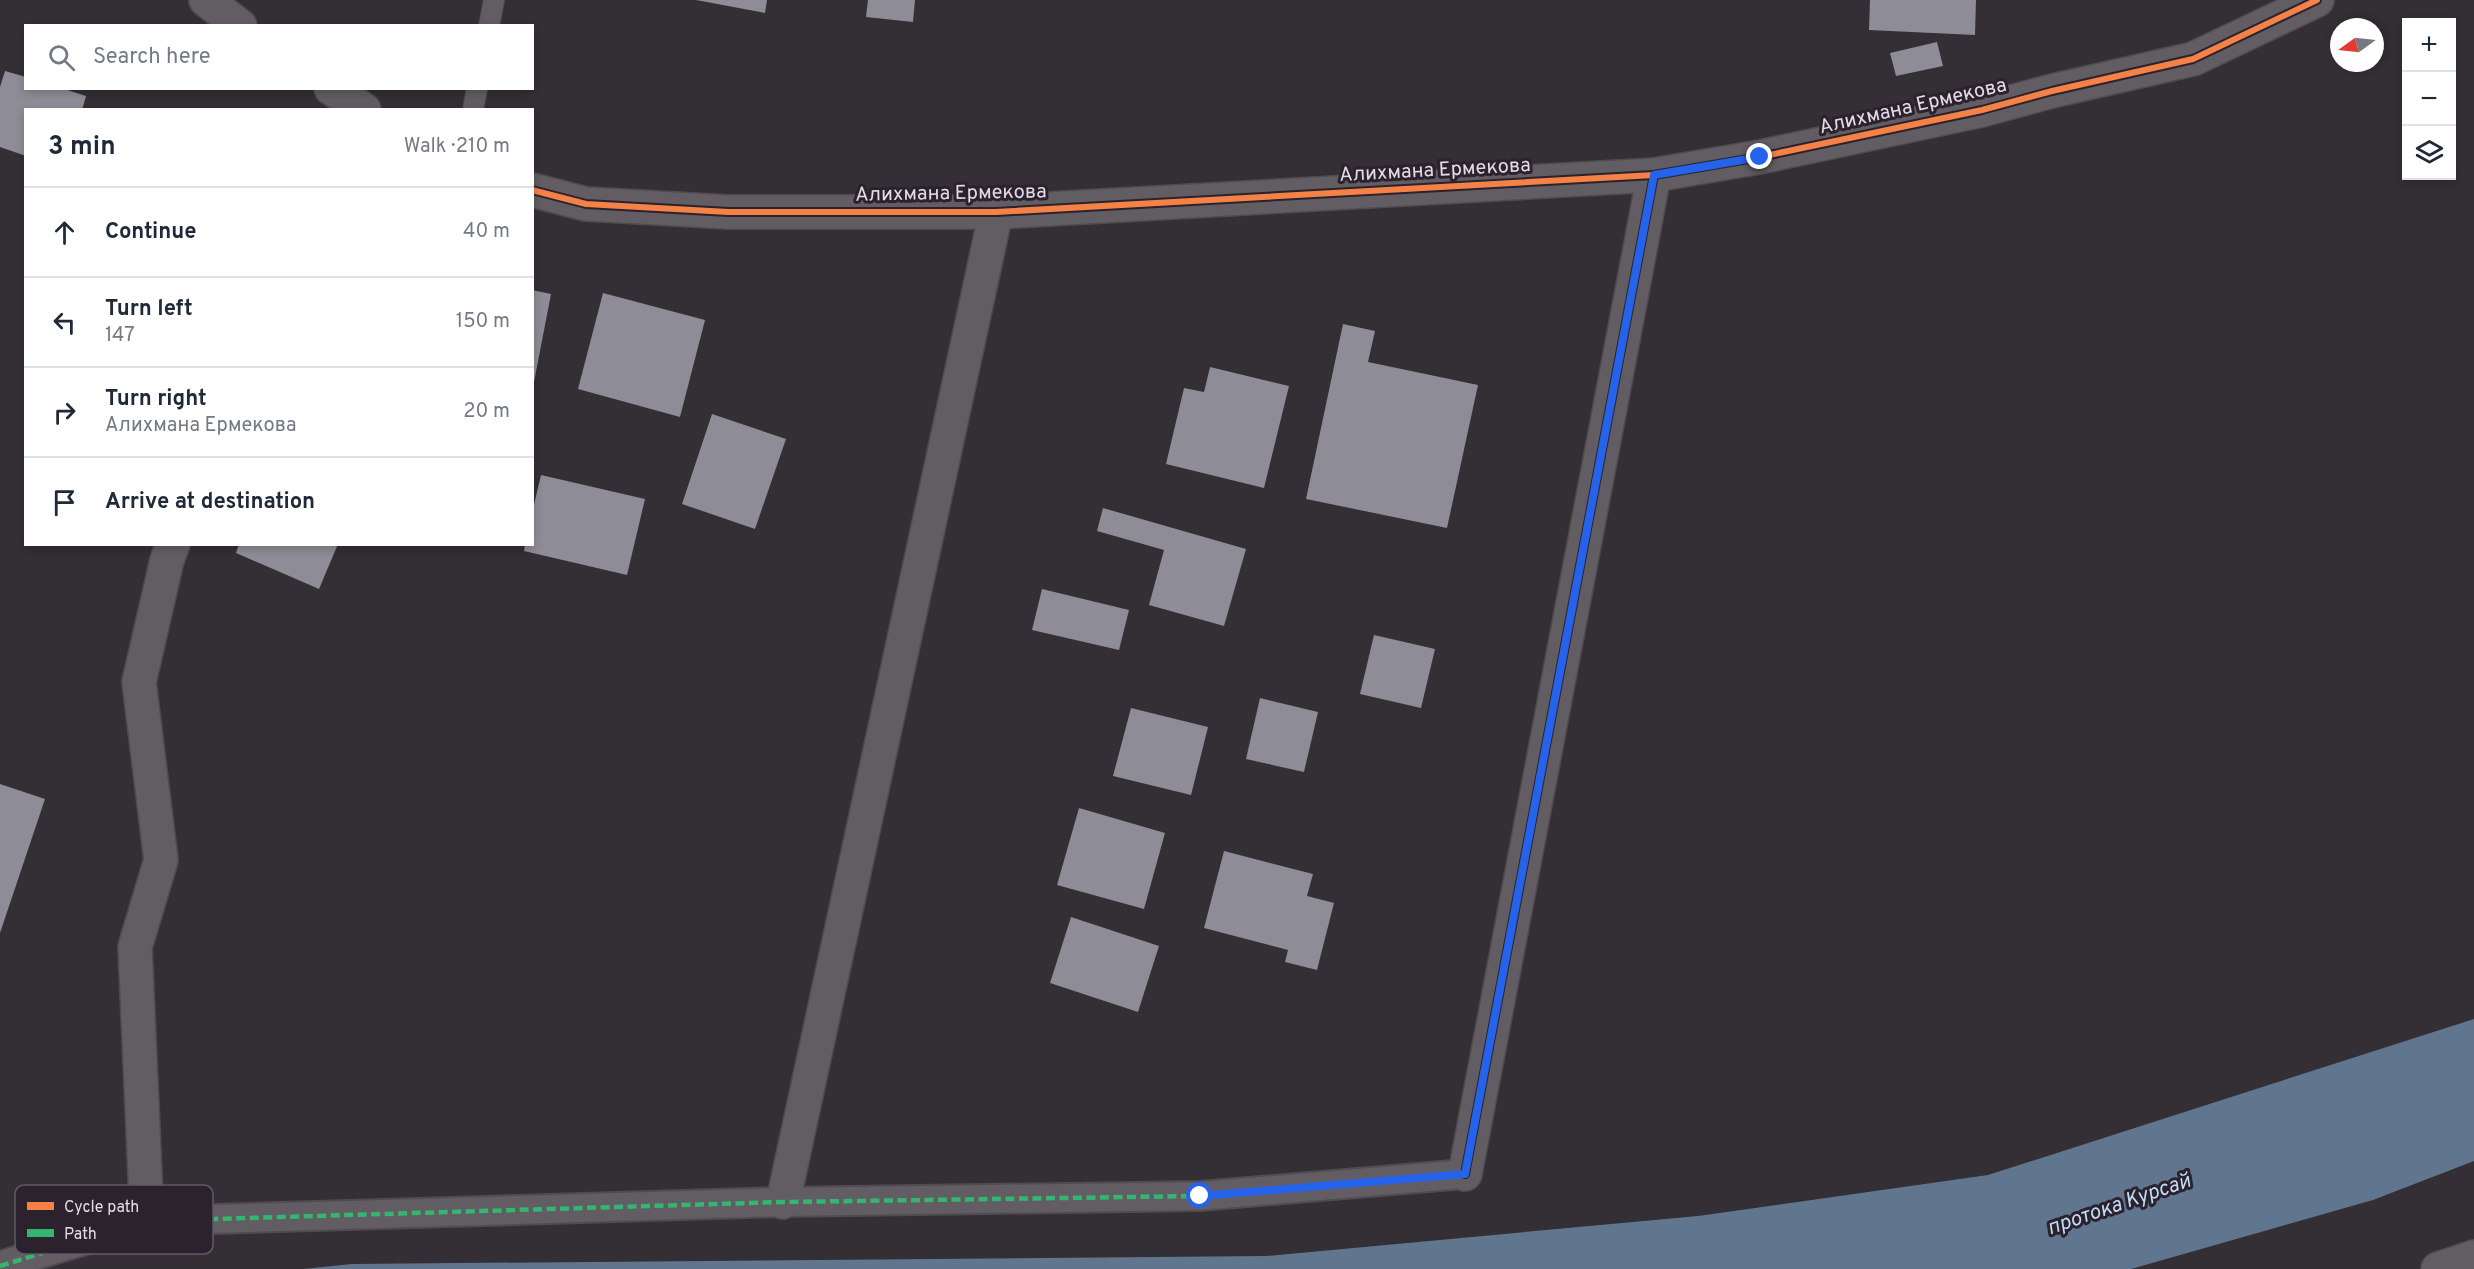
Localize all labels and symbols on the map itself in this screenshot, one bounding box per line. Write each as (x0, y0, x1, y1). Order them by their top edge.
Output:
north arrow (2330, 18, 2384, 72)
street label: Алихмана Ермекова (1817, 73, 2009, 141)
route end (1746, 143, 1772, 169)
street label: Алихмана Ермекова (1339, 153, 1531, 189)
street label: Алихмана Ермекова (855, 179, 1047, 209)
water label: протока Курсай (2044, 1167, 2195, 1242)
route start (1186, 1182, 1212, 1208)
legend (15, 1185, 213, 1254)
text: Cycle path (64, 1198, 139, 1218)
text: Path (64, 1225, 97, 1245)

